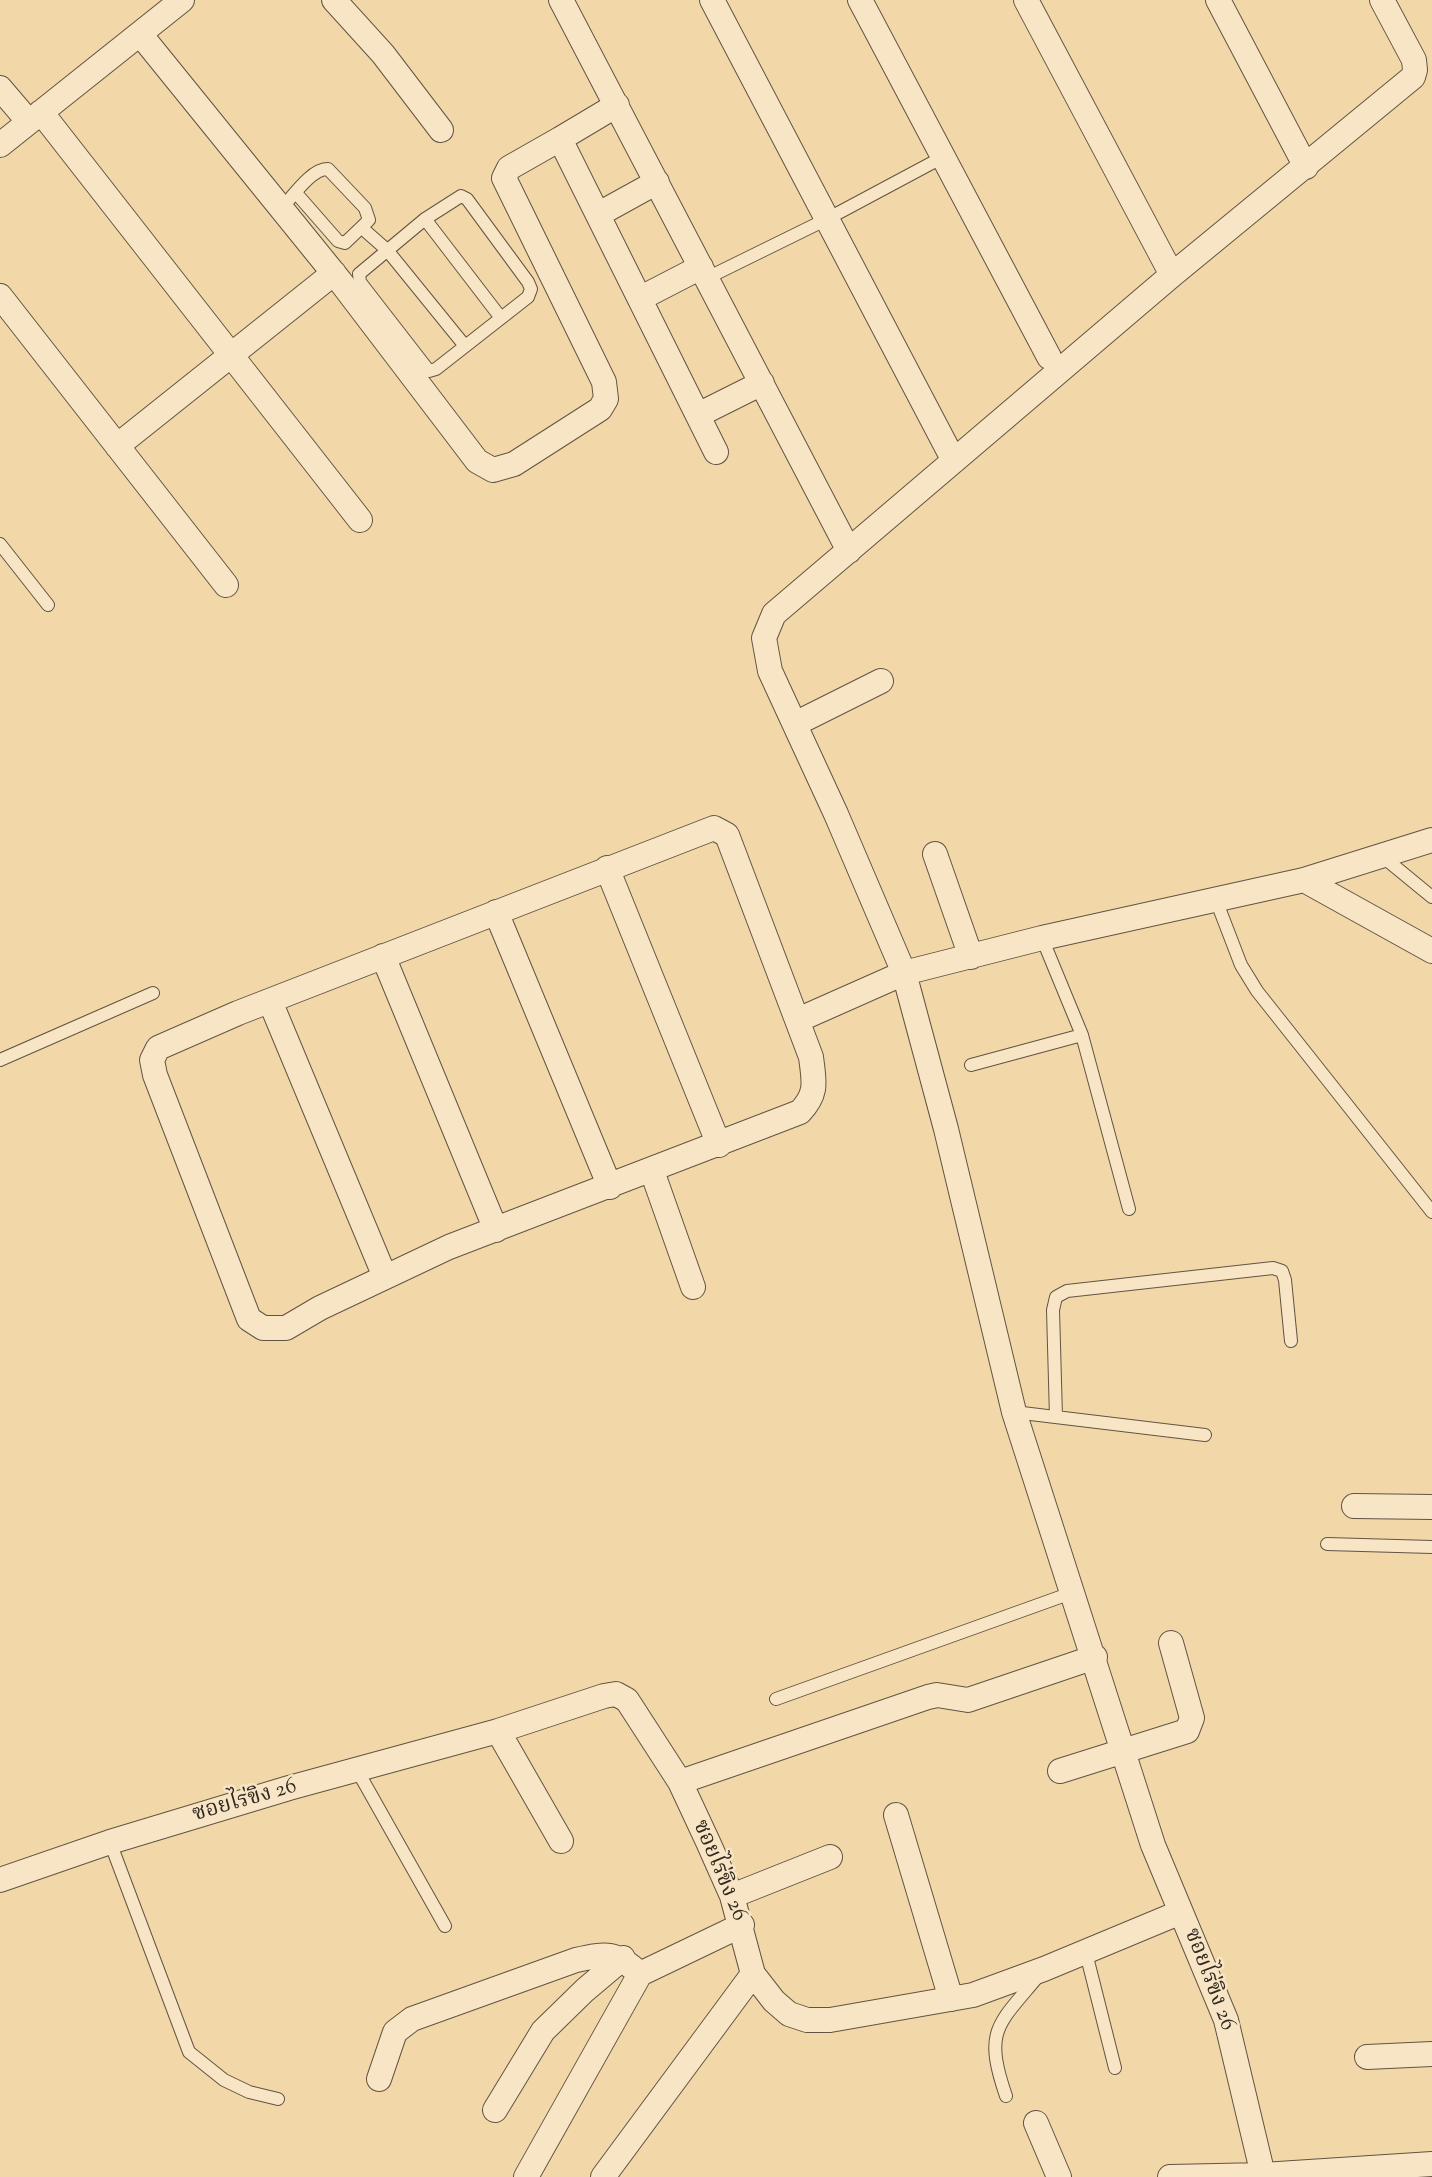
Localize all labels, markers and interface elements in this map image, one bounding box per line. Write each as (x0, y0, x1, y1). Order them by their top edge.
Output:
street label: ซอยไร่ขิง 26 (190, 1775, 300, 1829)
street label: ซอยไร่ขิง 26 (685, 1817, 751, 1925)
street label: ซอยไร่ขิง 26 (1176, 1925, 1240, 2035)

